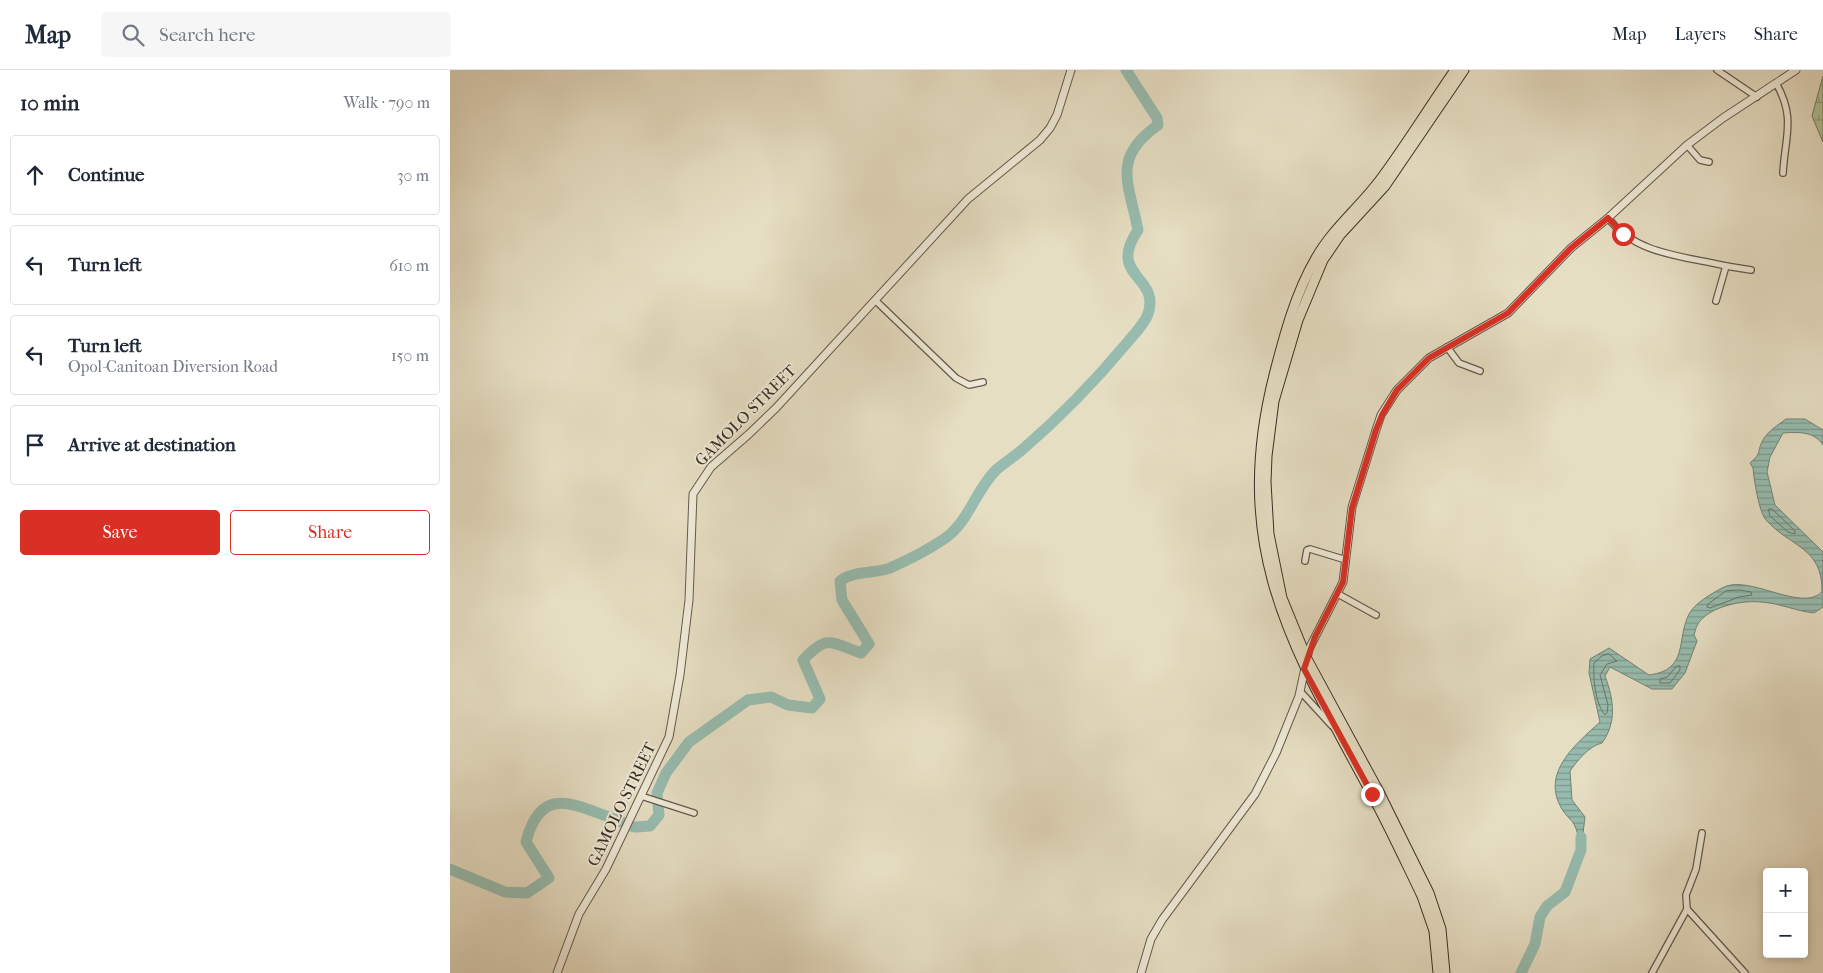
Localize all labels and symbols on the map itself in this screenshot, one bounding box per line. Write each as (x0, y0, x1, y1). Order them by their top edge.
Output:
route start (1612, 223, 1635, 246)
street label: GAMOLO STREET (691, 361, 800, 470)
street label: GAMOLO STREET (583, 739, 660, 869)
route end (1361, 783, 1384, 806)

